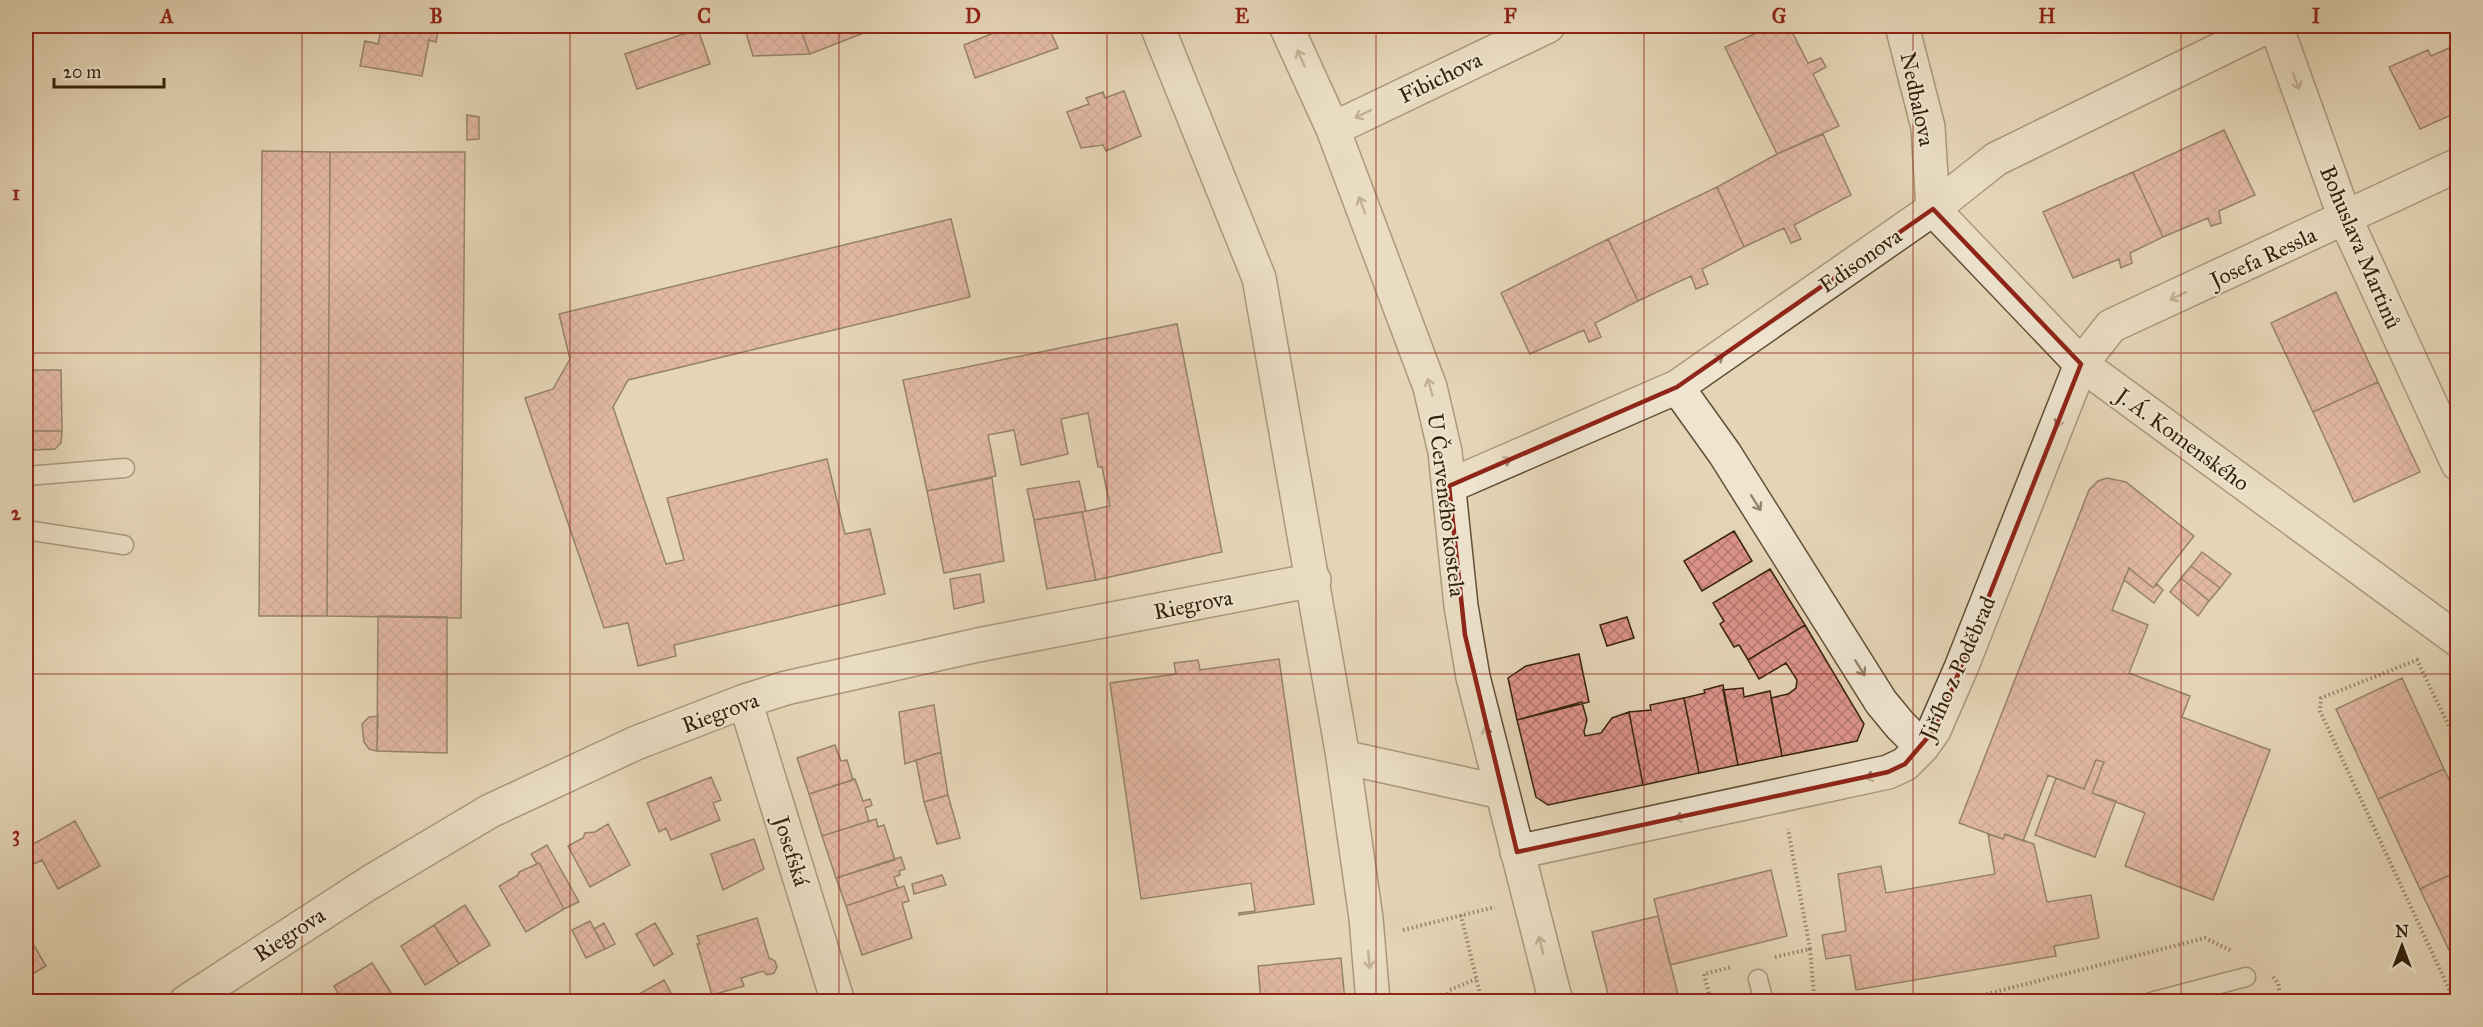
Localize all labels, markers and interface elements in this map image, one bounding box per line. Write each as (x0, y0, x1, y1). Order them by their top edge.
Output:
text: A (158, 4, 174, 28)
text: B (429, 4, 443, 28)
text: C (697, 4, 711, 28)
text: D (965, 4, 981, 28)
text: E (1235, 4, 1250, 28)
text: F (1503, 4, 1517, 28)
text: G (1772, 4, 1787, 28)
text: H (2038, 4, 2056, 28)
text: I (2312, 4, 2321, 28)
street label: Fibichova (1394, 45, 1487, 109)
one-way arrow (1294, 49, 1305, 67)
street label: Nedbalova (1894, 50, 1941, 149)
scale bar (54, 51, 164, 89)
text: 20 m (63, 61, 101, 83)
one-way arrow (2291, 71, 2302, 89)
one-way arrow (1354, 109, 1372, 121)
street label: Bohuslava Martinů (2314, 162, 2407, 333)
text: 1 (12, 181, 20, 205)
one-way arrow (1355, 196, 1366, 214)
street label: Josefa Ressla (2204, 221, 2321, 295)
street label: Edisonova (1814, 222, 1907, 299)
one-way arrow (2169, 290, 2187, 302)
one-way arrow (1707, 354, 1723, 366)
one-way arrow (1424, 378, 1435, 397)
street label: J. Á. Komenského (2109, 381, 2255, 497)
one-way arrow (2054, 409, 2065, 427)
street label: U Červeného kostela (1422, 412, 1471, 599)
one-way arrow (1493, 456, 1511, 468)
one-way arrow (1749, 495, 1762, 512)
text: 2 (11, 501, 22, 525)
street label: Riegrova (1151, 583, 1236, 625)
street label: Jiřího z Poděbrad (1913, 592, 2001, 746)
one-way arrow (1854, 659, 1866, 676)
street label: Riegrova (678, 686, 763, 739)
one-way arrow (1481, 726, 1493, 745)
one-way arrow (1864, 770, 1883, 782)
street label: Josefská (767, 811, 816, 890)
one-way arrow (1674, 812, 1693, 823)
text: 3 (12, 822, 20, 847)
street label: Riegrova (248, 901, 331, 967)
north arrow (2372, 916, 2432, 976)
text: N (2395, 922, 2409, 941)
one-way arrow (1535, 936, 1547, 955)
one-way arrow (1364, 949, 1375, 969)

